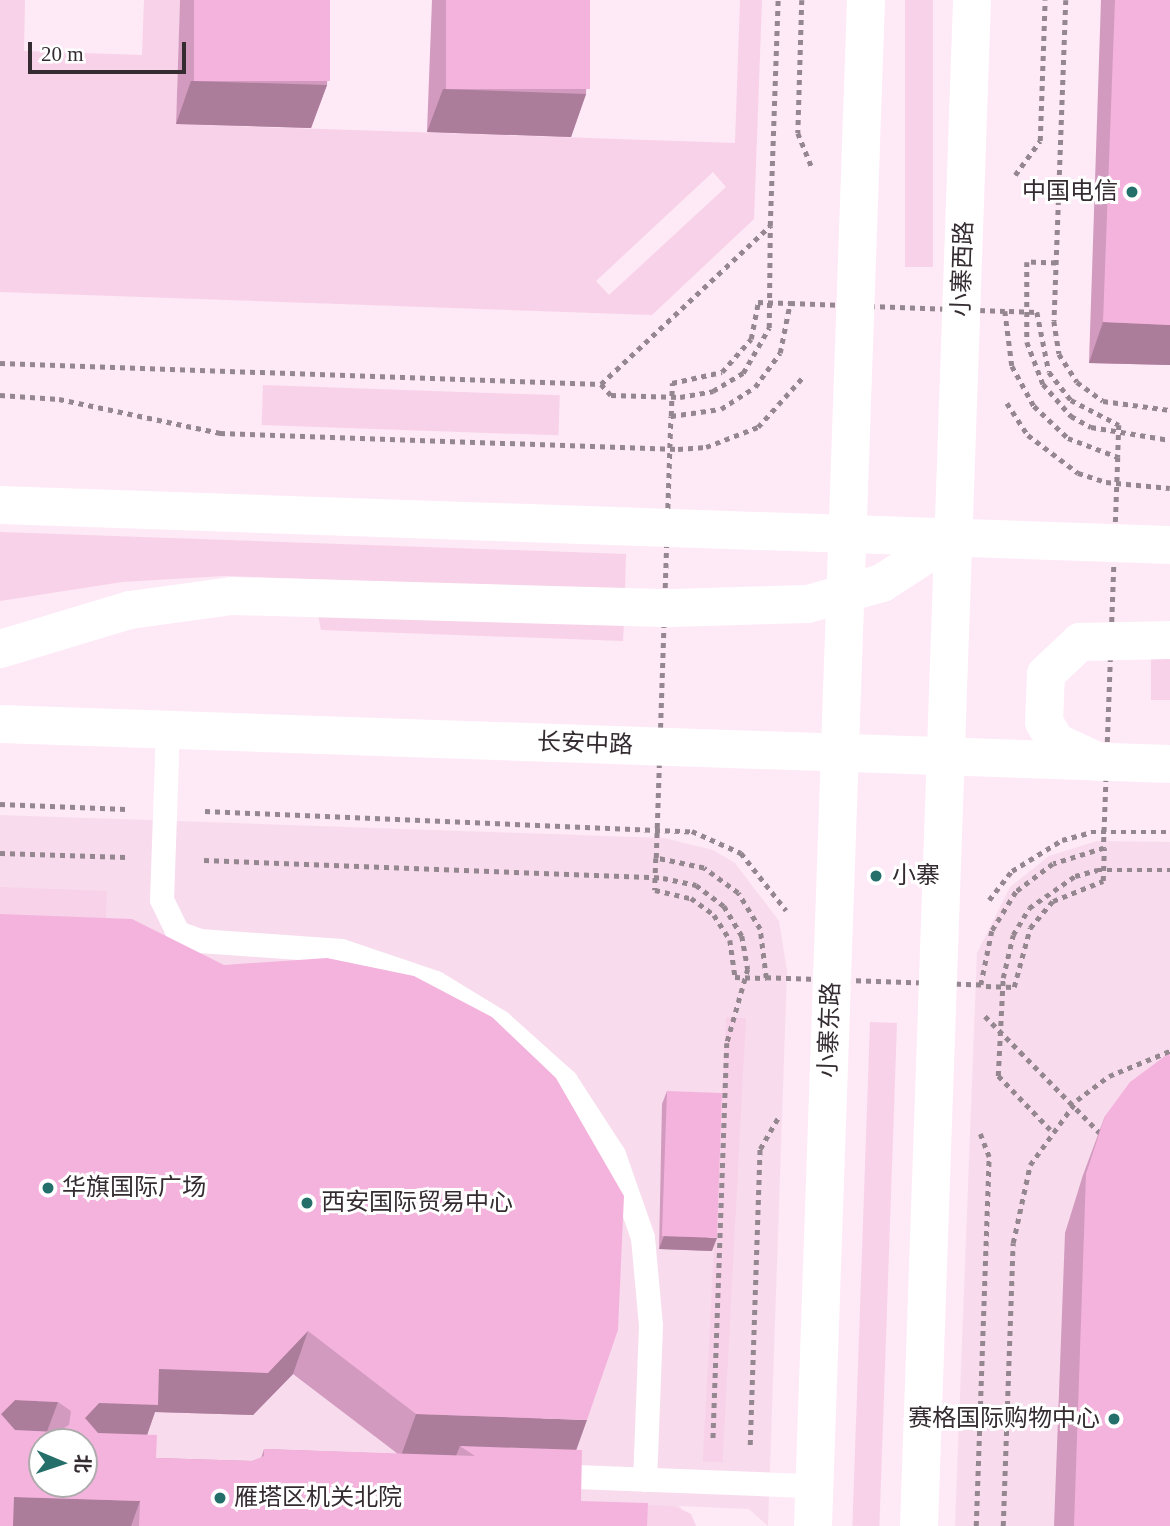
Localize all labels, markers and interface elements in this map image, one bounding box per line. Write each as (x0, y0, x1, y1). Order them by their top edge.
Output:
scale bar (32, 28, 189, 72)
text: 20 m (41, 42, 84, 66)
place label: 中国电信 (1022, 178, 1118, 206)
marker: 中国电信 (1124, 184, 1140, 200)
street label: 小寨西路 (947, 221, 979, 317)
street label: 长安中路 (537, 728, 633, 760)
place label: 小寨 (892, 862, 940, 890)
marker: 小寨 (866, 866, 886, 886)
street label: 小寨东路 (814, 982, 846, 1078)
place label: 华旗国际广场 (62, 1174, 206, 1202)
marker: 华旗国际广场 (40, 1180, 56, 1196)
place label: 西安国际贸易中心 (321, 1189, 513, 1217)
marker: 西安国际贸易中心 (299, 1195, 315, 1211)
place label: 赛格国际购物中心 (908, 1405, 1100, 1433)
marker: 赛格国际购物中心 (1106, 1411, 1122, 1427)
north arrow (28, 1428, 98, 1498)
text: 北 (72, 1454, 93, 1474)
place label: 雁塔区机关北院 (234, 1484, 402, 1512)
marker: 雁塔区机关北院 (212, 1490, 228, 1506)

